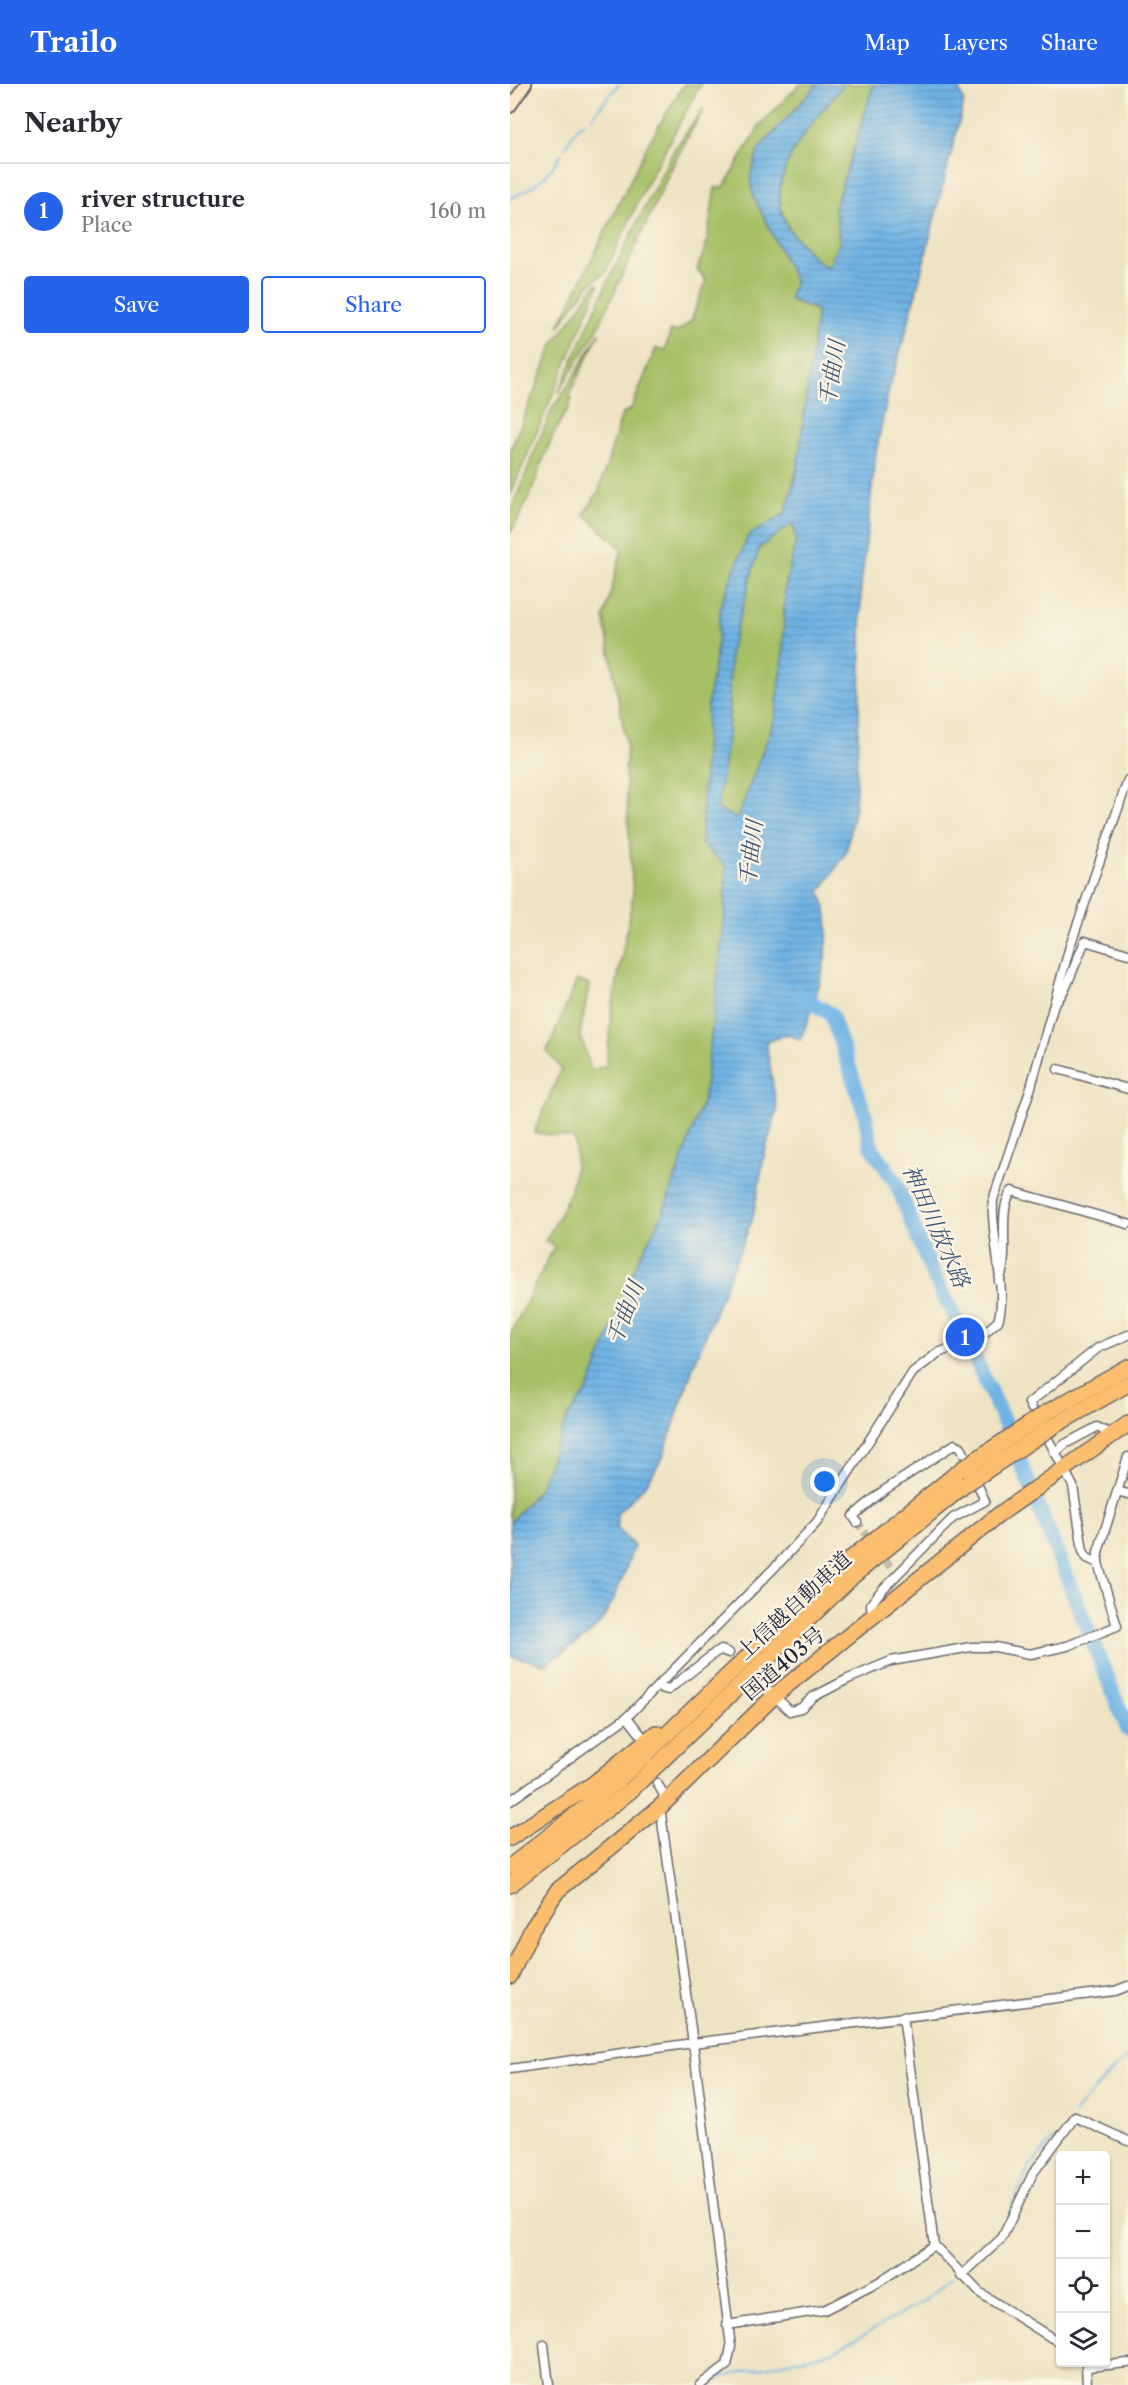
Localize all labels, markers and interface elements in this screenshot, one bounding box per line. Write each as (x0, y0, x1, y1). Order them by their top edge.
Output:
text: Trailo (30, 25, 117, 59)
text: Map (865, 30, 910, 55)
text: Layers (943, 30, 1008, 55)
text: Share (1041, 30, 1098, 55)
text: Nearby (24, 107, 122, 139)
text: river structure (81, 186, 245, 213)
text: 1 (39, 199, 48, 223)
text: 160 m (429, 199, 486, 223)
text: Place (81, 213, 132, 237)
button: Save (24, 276, 249, 333)
button: Share (261, 276, 486, 333)
water label: 千曲川 (814, 336, 851, 408)
water label: 千曲川 (734, 817, 769, 887)
water label: 神田川放水路 (897, 1160, 976, 1294)
water label: 千曲川 (601, 1275, 650, 1349)
pin: 1 (946, 1314, 984, 1360)
your location (810, 1467, 839, 1496)
street label: 上信越自動車道 (732, 1546, 856, 1664)
street label: 国道403号 (737, 1621, 829, 1705)
map controls (1056, 2151, 1110, 2367)
button: + (1056, 2151, 1110, 2205)
button: − (1056, 2205, 1110, 2259)
button: locate (1056, 2259, 1110, 2313)
button: layers (1056, 2313, 1110, 2367)

